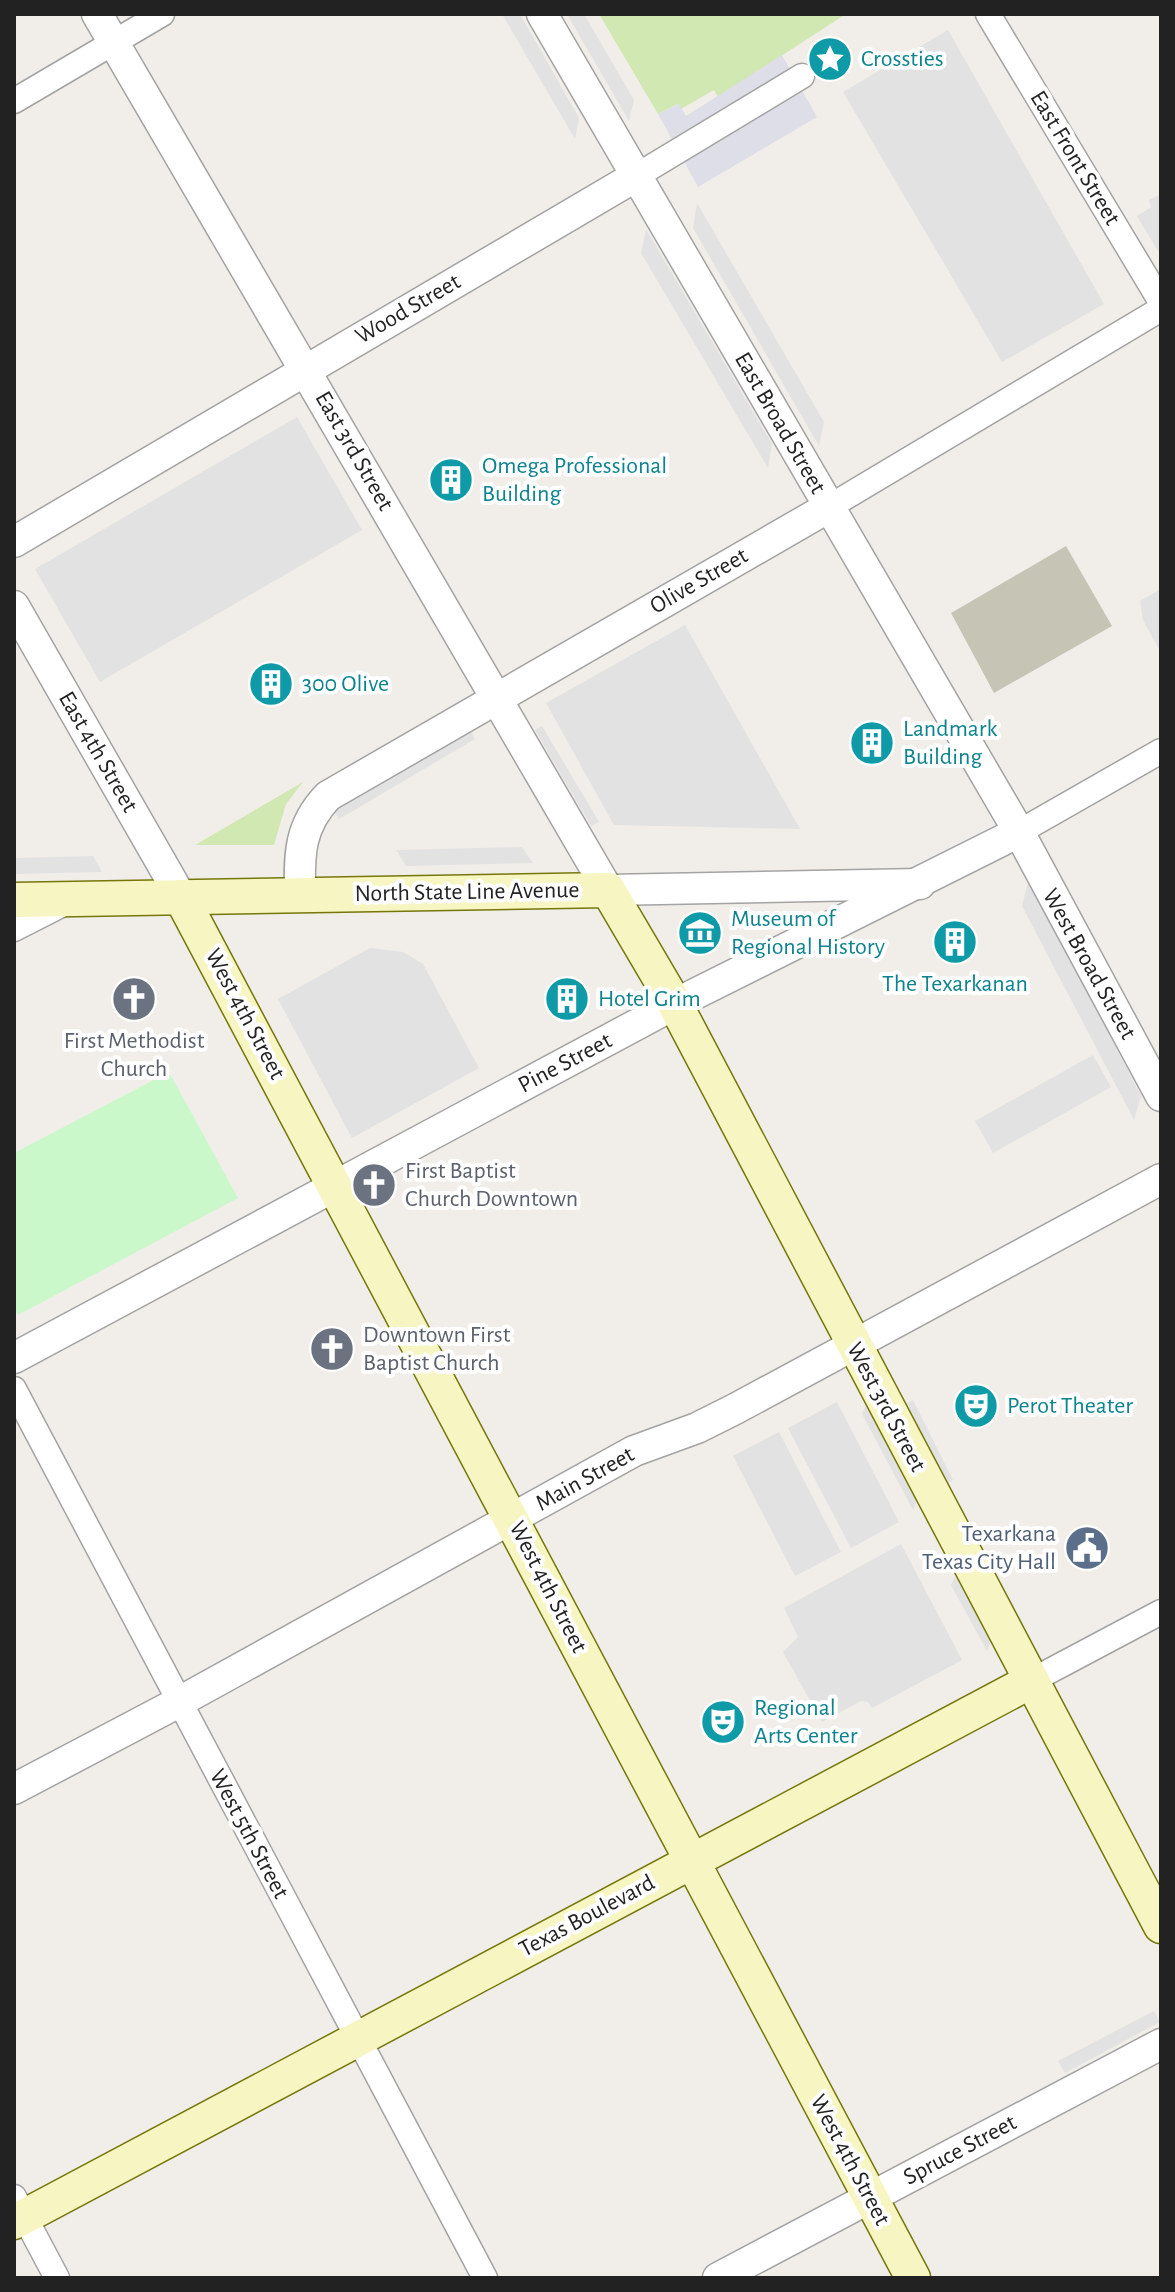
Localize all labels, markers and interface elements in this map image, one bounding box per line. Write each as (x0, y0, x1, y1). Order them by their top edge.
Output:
place icon: Crossties (806, 35, 854, 83)
place label: Crossties (861, 47, 944, 71)
street label: East Front Street (1026, 87, 1125, 230)
street label: Wood Street (351, 269, 465, 349)
street label: East Broad Street (730, 348, 830, 498)
street label: East 3rd Street (310, 387, 398, 515)
place label: Omega Professional Building (482, 454, 667, 506)
building icon: Omega Professional Building (427, 456, 475, 504)
street label: Olive Street (646, 543, 752, 618)
building icon: 300 Olive (247, 660, 295, 708)
place label: 300 Olive (302, 672, 389, 696)
street label: East 4th Street (54, 688, 142, 817)
place label: Landmark Building (903, 717, 997, 769)
building icon: Landmark Building (848, 719, 896, 767)
street label: North State Line Avenue (354, 878, 580, 906)
street label: West Broad Street (1038, 885, 1140, 1044)
place label: Museum of Regional History (731, 907, 885, 959)
museum icon: Museum of Regional History (676, 909, 724, 957)
building icon: The Texarkanan (931, 918, 979, 966)
street label: West 4th Street (201, 945, 290, 1084)
place label: The Texarkanan (882, 972, 1028, 996)
church icon: First Methodist Church (110, 975, 158, 1023)
building icon: Hotel Grim (543, 975, 591, 1023)
place label: Hotel Grim (598, 987, 701, 1011)
street label: Pine Street (514, 1028, 616, 1098)
place label: First Methodist Church (64, 1029, 205, 1081)
place label: First Baptist Church Downtown (405, 1159, 578, 1211)
church icon: First Baptist Church Downtown (350, 1161, 398, 1209)
place label: Downtown First Baptist Church (363, 1323, 511, 1375)
church icon: Downtown First Baptist Church (308, 1325, 356, 1373)
street label: West 3rd Street (842, 1338, 930, 1476)
theatre icon: Perot Theater (952, 1382, 1000, 1430)
place label: Perot Theater (1007, 1394, 1133, 1418)
street label: Main Street (532, 1442, 639, 1516)
street label: West 4th Street (505, 1517, 592, 1657)
place label: Texarkana Texas City Hall (922, 1522, 1056, 1574)
public building icon: Texarkana Texas City Hall (1063, 1524, 1111, 1572)
place label: Regional Arts Center (754, 1696, 858, 1748)
theatre icon: Regional Arts Center (699, 1698, 747, 1746)
street label: West 5th Street (205, 1765, 293, 1903)
street label: Texas Boulevard (515, 1870, 659, 1962)
street label: West 4th Street (806, 2091, 895, 2230)
street label: Spruce Street (900, 2110, 1021, 2190)

